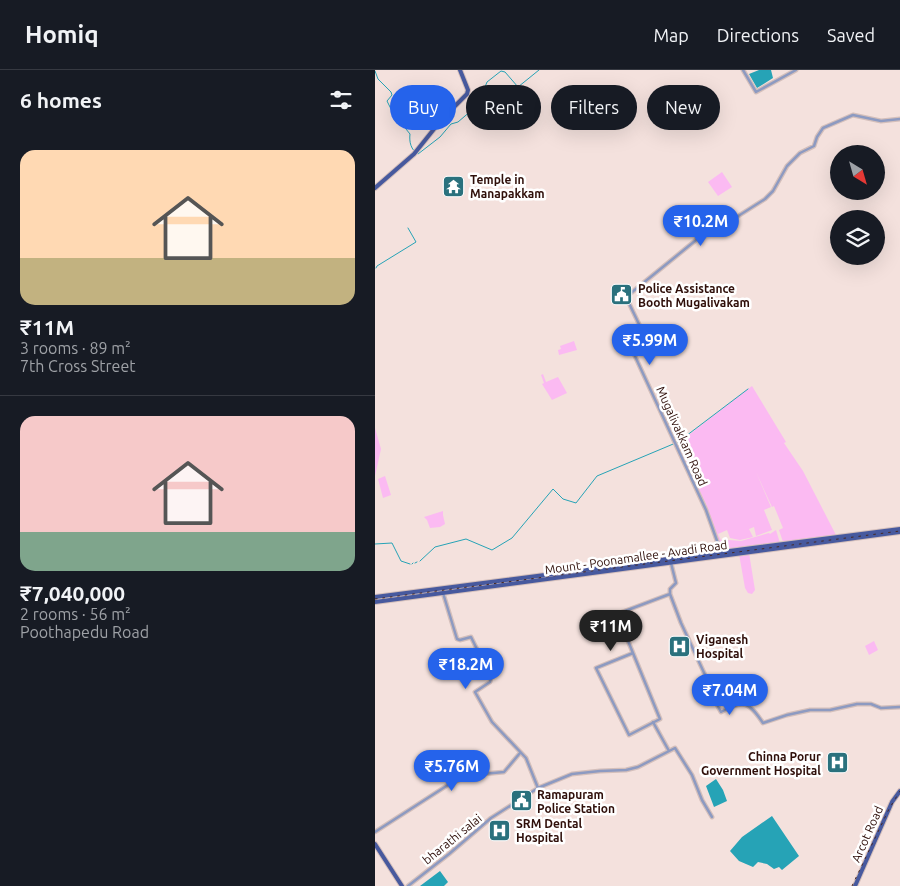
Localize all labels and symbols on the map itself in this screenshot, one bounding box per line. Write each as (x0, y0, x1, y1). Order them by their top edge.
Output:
north arrow (830, 145, 885, 200)
place label: Temple in Manapakkam (470, 173, 545, 200)
temple icon: Temple in Manapakkam (442, 174, 466, 198)
pin: ₹10.2M (660, 204, 742, 247)
place label: Police Assistance Booth Mugalivakam (638, 282, 750, 309)
public building icon: Police Assistance Booth Mugalivakam (610, 283, 634, 307)
pin: ₹5.99M (609, 324, 691, 366)
street label: Mugalivakkam Road (654, 384, 710, 488)
street label: Mount - Poonamallee - Avadi Road (544, 538, 728, 576)
pin: ₹11M (581, 610, 641, 652)
place label: Viganesh Hospital (696, 633, 748, 660)
hospital icon: Viganesh Hospital (668, 634, 692, 658)
pin: ₹18.2M (425, 648, 507, 690)
pin: ₹7.04M (689, 674, 771, 716)
pin: ₹5.76M (411, 750, 493, 792)
place label: Chinna Porur Government Hospital (701, 750, 821, 777)
hospital icon: Chinna Porur Government Hospital (825, 751, 849, 775)
place label: Ramapuram Police Station (537, 788, 615, 815)
public building icon: Ramapuram Police Station (509, 789, 533, 813)
street label: Arcot Road (849, 804, 885, 864)
street label: bharathi salai (420, 811, 484, 867)
place label: SRM Dental Hospital (516, 817, 582, 844)
hospital icon: SRM Dental Hospital (488, 818, 512, 842)

